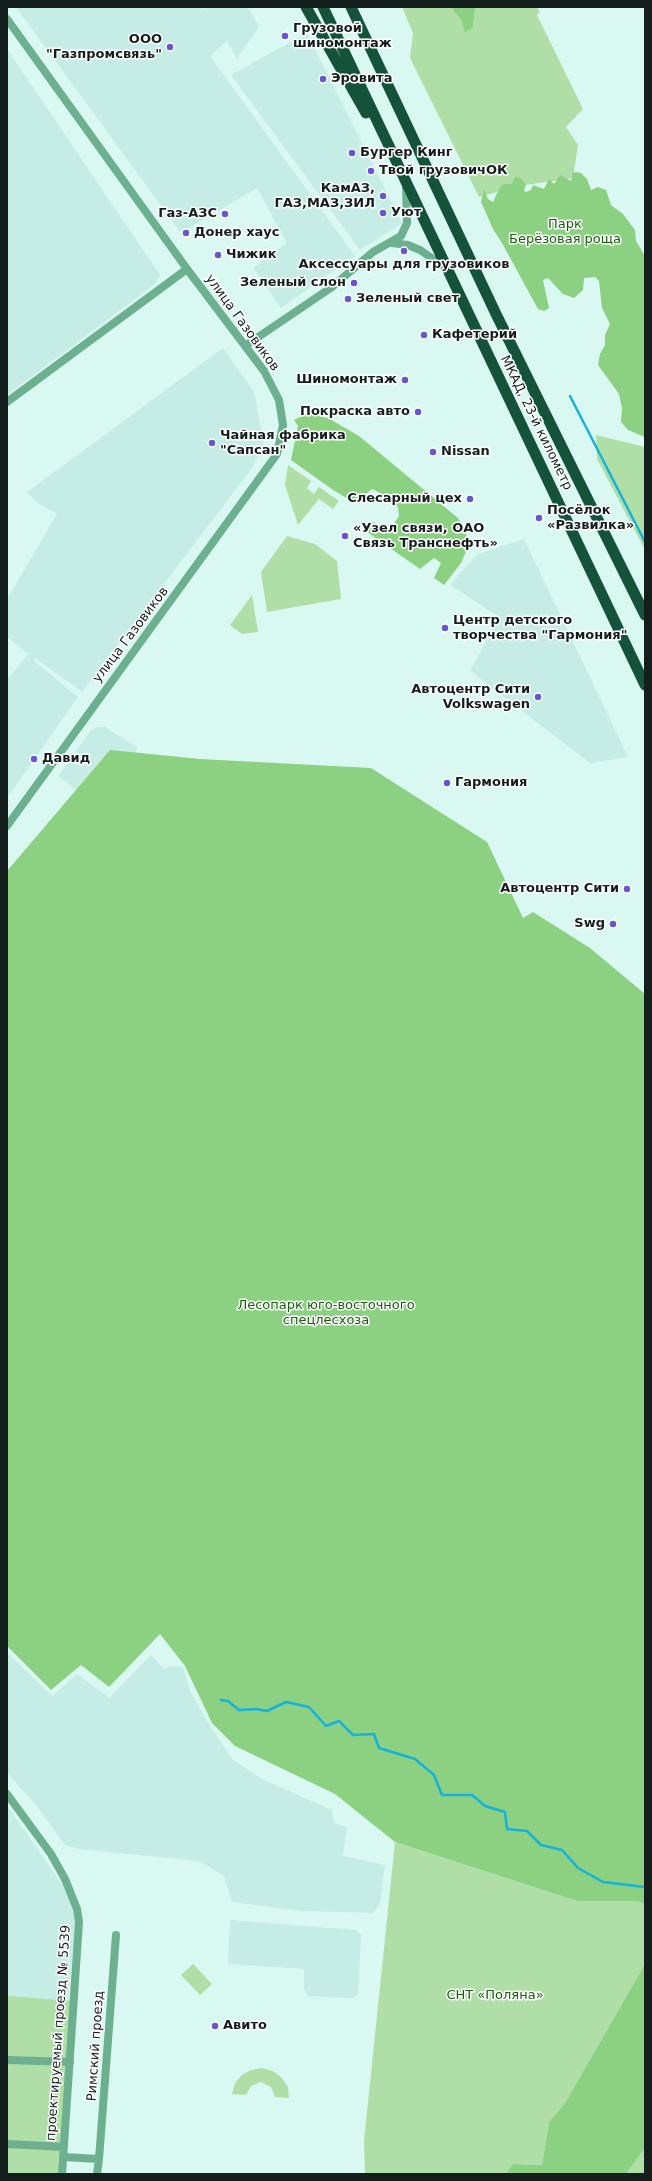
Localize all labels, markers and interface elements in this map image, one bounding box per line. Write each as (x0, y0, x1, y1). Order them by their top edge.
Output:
place label: Грузовой шиномонтаж (293, 21, 392, 52)
marker: Грузовой шиномонтаж (280, 31, 290, 41)
place label: ООО "Газпромсвязь" (46, 32, 162, 63)
marker: ООО "Газпромсвязь" (165, 42, 175, 52)
place label: Эровита (331, 71, 392, 87)
marker: Эровита (318, 74, 328, 84)
place label: Бургер Кинг (360, 145, 453, 161)
marker: Бургер Кинг (347, 148, 357, 158)
place label: Твой грузовичОК (379, 163, 508, 179)
marker: Твой грузовичОК (366, 166, 376, 176)
place label: КамАЗ, ГАЗ,МАЗ,ЗИЛ (274, 181, 375, 212)
marker: КамАЗ, ГАЗ,МАЗ,ЗИЛ (378, 191, 388, 201)
place label: Уют (391, 205, 421, 221)
place label: Газ-АЗС (158, 206, 217, 222)
marker: Уют (378, 208, 388, 218)
marker: Газ-АЗС (220, 209, 230, 219)
park label: Парк Берёзовая роща (509, 217, 621, 248)
place label: Донер хаус (194, 225, 279, 241)
marker: Донер хаус (181, 228, 191, 238)
marker: Аксессуары для грузовиков (399, 246, 409, 256)
place label: Чижик (226, 247, 276, 263)
marker: Чижик (213, 250, 223, 260)
place label: Аксессуары для грузовиков (299, 257, 509, 273)
street label: улица Газовиков (202, 272, 282, 374)
place label: Зеленый слон (240, 275, 346, 291)
marker: Зеленый слон (349, 278, 359, 288)
place label: Зеленый свет (356, 291, 459, 307)
marker: Зеленый свет (343, 294, 353, 304)
place label: Кафетерий (432, 327, 517, 343)
marker: Кафетерий (419, 330, 429, 340)
street label: МКАД, 23-й километр (497, 353, 575, 493)
place label: Шиномонтаж (296, 372, 397, 388)
marker: Шиномонтаж (400, 375, 410, 385)
place label: Покраска авто (300, 404, 410, 420)
marker: Покраска авто (413, 407, 423, 417)
place label: Чайная фабрика "Сапсан" (220, 428, 346, 459)
marker: Чайная фабрика "Сапсан" (207, 438, 217, 448)
place label: Nissan (441, 444, 490, 460)
marker: Nissan (428, 447, 438, 457)
place label: Слесарный цех (347, 491, 462, 507)
marker: Слесарный цех (465, 494, 475, 504)
place label: Посёлок «Развилка» (547, 503, 634, 534)
marker: Посёлок «Развилка» (534, 513, 544, 523)
place label: «Узел связи, ОАО Связь Транснефть» (353, 521, 498, 552)
marker: «Узел связи, ОАО Связь Транснефть» (340, 531, 350, 541)
street label: улица Газовиков (90, 584, 172, 686)
place label: Центр детского творчества "Гармония" (453, 613, 627, 644)
marker: Центр детского творчества "Гармония" (440, 623, 450, 633)
place label: Автоцентр Сити Volkswagen (411, 682, 530, 713)
marker: Автоцентр Сити Volkswagen (533, 692, 543, 702)
place label: Давид (42, 751, 90, 767)
marker: Давид (29, 754, 39, 764)
place label: Гармония (455, 775, 527, 791)
marker: Гармония (442, 778, 452, 788)
place label: Автоцентр Сити (500, 881, 619, 897)
marker: Автоцентр Сити (622, 884, 632, 894)
place label: Swg (574, 916, 605, 932)
marker: Swg (608, 919, 618, 929)
park label: Лесопарк юго-восточного спецлесхоза (237, 1298, 415, 1329)
street label: проектируемый проезд № 5539 (44, 1924, 74, 2142)
park label: СНТ «Поляна» (446, 1988, 544, 2004)
street label: Римский проезд (84, 1990, 108, 2102)
place label: Авито (223, 2018, 267, 2034)
marker: Авито (210, 2021, 220, 2031)

